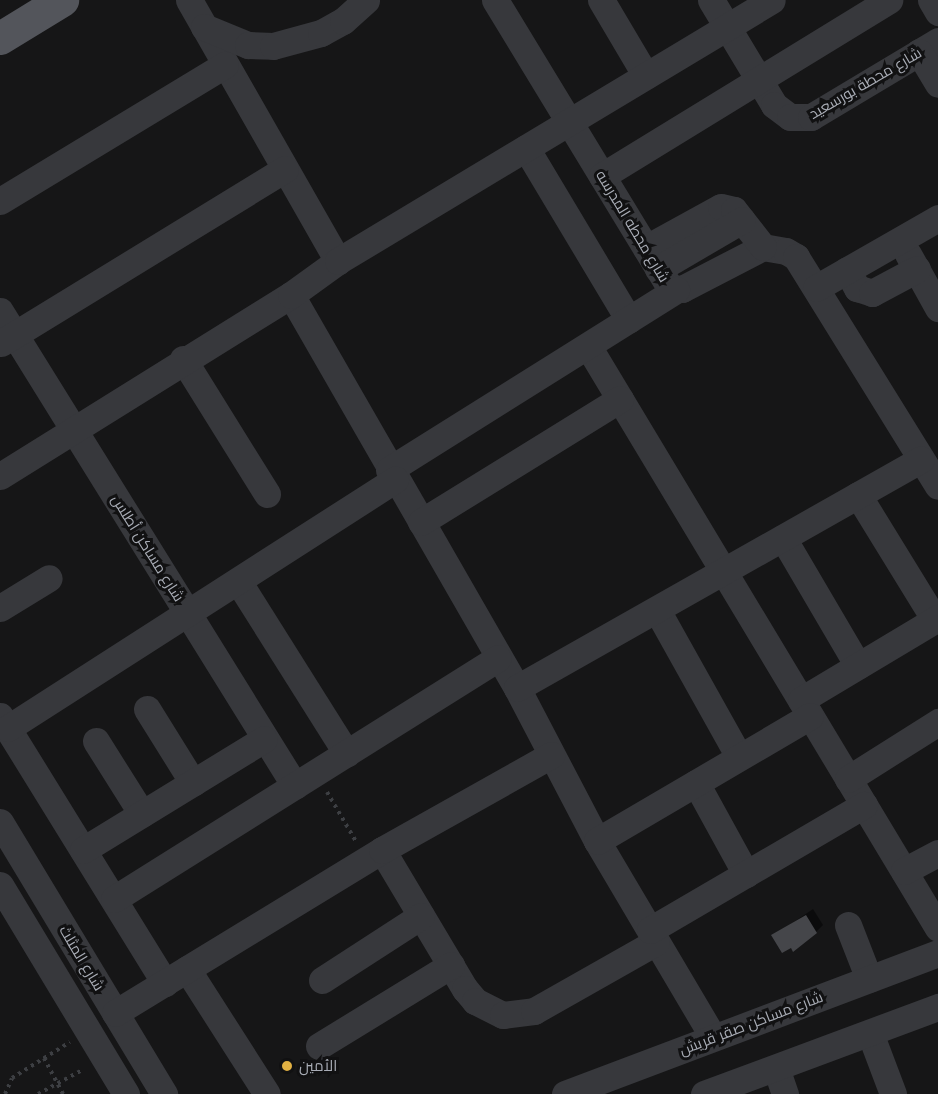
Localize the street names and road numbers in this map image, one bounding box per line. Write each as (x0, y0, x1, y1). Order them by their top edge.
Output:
street label: شارع محطة بورسعيد (806, 43, 924, 123)
street label: شارع محطه المدرسه (593, 167, 673, 285)
street label: شارع مساكن أطلس (108, 491, 188, 605)
street label: شارع المثلث (56, 922, 108, 994)
street label: شارع مساكن صقر قريش (677, 987, 825, 1059)

